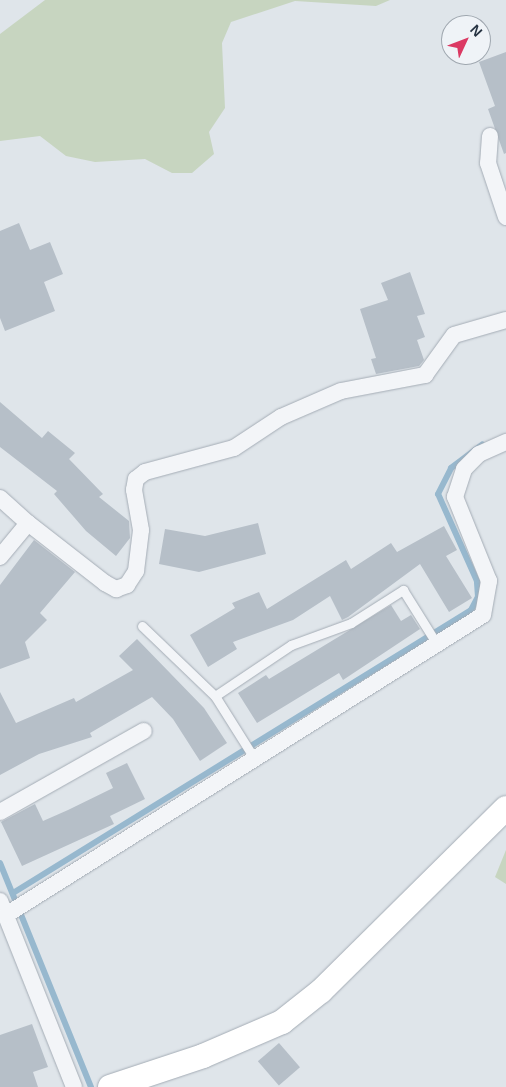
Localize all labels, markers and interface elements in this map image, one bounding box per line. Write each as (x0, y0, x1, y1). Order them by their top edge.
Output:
north arrow (441, 15, 491, 65)
text: N (467, 21, 486, 40)

